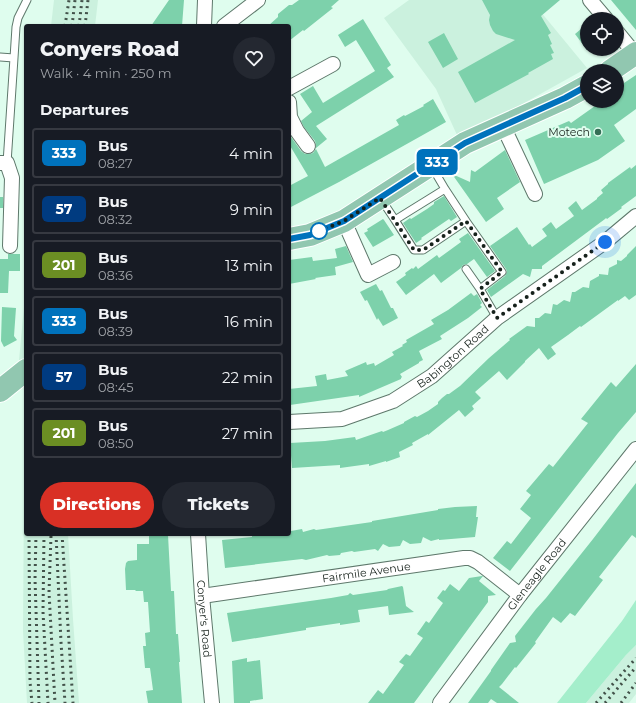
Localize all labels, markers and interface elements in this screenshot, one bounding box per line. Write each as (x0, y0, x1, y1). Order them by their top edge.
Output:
map controls (580, 12, 624, 108)
button: locate (580, 12, 624, 56)
button: heart (233, 37, 275, 79)
text: Conyers Road (40, 38, 179, 61)
button: layers (580, 64, 624, 108)
text: Walk · 4 min · 250 m (40, 65, 171, 81)
text: Departures (40, 100, 129, 119)
place label: Motech (548, 125, 590, 139)
marker: Motech (593, 127, 603, 137)
text: Bus (98, 136, 128, 155)
text: 333 (52, 144, 76, 162)
text: 4 min (229, 144, 273, 163)
line badge: 333 (414, 149, 460, 175)
text: 333 (425, 153, 449, 171)
text: 08:27 (98, 155, 133, 171)
text: Bus (98, 192, 128, 211)
text: 57 (56, 200, 72, 218)
text: 9 min (230, 200, 273, 219)
text: 08:32 (98, 211, 132, 227)
unlabelled marker (310, 222, 328, 240)
your location (595, 232, 615, 252)
text: Bus (98, 248, 128, 267)
text: 201 (52, 256, 76, 274)
text: 13 min (225, 256, 273, 275)
text: 08:36 (98, 267, 133, 283)
text: Bus (98, 304, 128, 323)
text: 333 (52, 312, 76, 330)
text: 16 min (224, 312, 273, 331)
street label: Babington Road (414, 322, 492, 391)
text: 08:39 (98, 323, 133, 339)
text: Bus (98, 360, 128, 379)
text: 57 (56, 368, 72, 386)
text: 22 min (222, 368, 273, 387)
text: 08:45 (98, 379, 134, 395)
text: Bus (98, 416, 128, 435)
text: 201 (52, 424, 76, 442)
text: 27 min (222, 424, 273, 443)
text: 08:50 (98, 435, 134, 451)
button: Directions (40, 482, 154, 528)
button: Tickets (162, 482, 275, 528)
street label: Gleneagle Road (504, 536, 569, 613)
street label: Fairmile Avenue (321, 559, 412, 586)
street label: Conyer's Road (194, 580, 215, 658)

